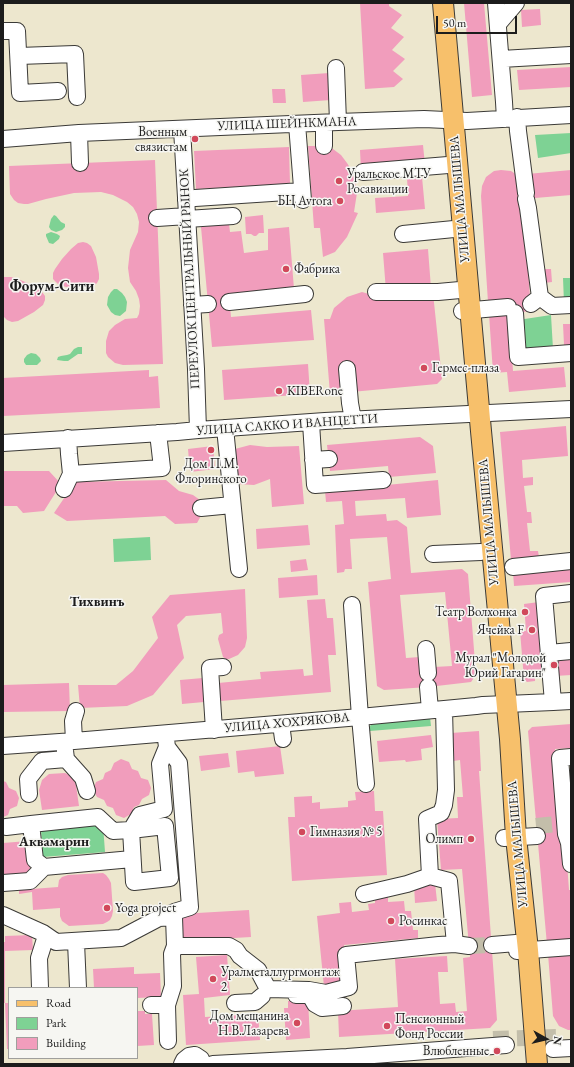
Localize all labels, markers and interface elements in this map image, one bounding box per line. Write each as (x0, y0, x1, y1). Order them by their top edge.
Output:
scale bar (438, 8, 519, 34)
text: 50 m (443, 15, 466, 31)
street label: УЛИЦА ШЕЙНКМАНА (217, 114, 357, 134)
place label: Военным связистам (135, 124, 187, 155)
marker: Военным связистам (190, 134, 200, 144)
street label: УЛИЦА МАЛЫШЕВА (447, 135, 473, 263)
place label: Уральское МТУ Росавиации (347, 166, 431, 197)
street label: ПЕРЕУЛОК ЦЕНТРАЛЬНЫЙ РЫНОК (176, 168, 204, 390)
marker: Уральское МТУ Росавиации (334, 176, 344, 186)
place label: БЦ Avrora (278, 193, 332, 209)
marker: БЦ Avrora (335, 196, 345, 206)
place label: Фабрика (294, 261, 340, 277)
marker: Фабрика (281, 264, 291, 274)
district label: Форум-Сити (10, 278, 94, 296)
place label: Гермес-плаза (432, 360, 499, 376)
marker: Гермес-плаза (419, 363, 429, 373)
place label: KIBERone (287, 383, 343, 399)
marker: KIBERone (274, 386, 284, 396)
street label: УЛИЦА САККО И ВАНЦЕТТИ (196, 411, 378, 439)
marker: Дом П.М. Флоринского (206, 445, 216, 455)
place label: Дом П.М. Флоринского (175, 456, 247, 487)
street label: УЛИЦА МАЛЫШЕВА (476, 458, 502, 586)
district label: Тихвинъ (69, 594, 125, 610)
place label: Театр Волхонка (435, 604, 517, 620)
marker: Театр Волхонка (520, 607, 530, 617)
place label: Ячейка F (477, 622, 524, 638)
marker: Ячейка F (527, 625, 537, 635)
place label: Мурал "Молодой Юрий Гагарин" (455, 650, 546, 681)
marker: Мурал "Молодой Юрий Гагарин" (549, 660, 559, 670)
street label: УЛИЦА ХОХРЯКОВА (224, 710, 350, 736)
street label: УЛИЦА МАЛЫШЕВА (505, 780, 531, 908)
place label: Гимназия № 5 (310, 824, 383, 840)
marker: Гимназия № 5 (297, 827, 307, 837)
place label: Олимп (426, 831, 463, 847)
district label: Аквамарин (19, 834, 89, 850)
marker: Олимп (466, 834, 476, 844)
place label: Yoga projeсt (115, 900, 176, 916)
marker: Yoga projeсt (102, 903, 112, 913)
place label: Росинкас (399, 913, 447, 929)
marker: Росинкас (386, 916, 396, 926)
place label: Уралметаллургмонтаж 2 (221, 964, 340, 995)
marker: Уралметаллургмонтаж 2 (208, 974, 218, 984)
legend (8, 987, 138, 1059)
text: Road (46, 995, 71, 1011)
place label: Дом мещанина Н.В.Лазарева (210, 1008, 289, 1039)
place label: Пенсионный Фонд России (395, 1011, 464, 1042)
text: Park (46, 1015, 66, 1031)
marker: Дом мещанина Н.В.Лазарева (292, 1018, 302, 1028)
north arrow (526, 1019, 566, 1059)
marker: Пенсионный Фонд России (382, 1021, 392, 1031)
text: Building (46, 1035, 86, 1051)
text: N (550, 1035, 565, 1046)
place label: Влюбленные (423, 1043, 489, 1059)
marker: Влюбленные (492, 1046, 502, 1056)

